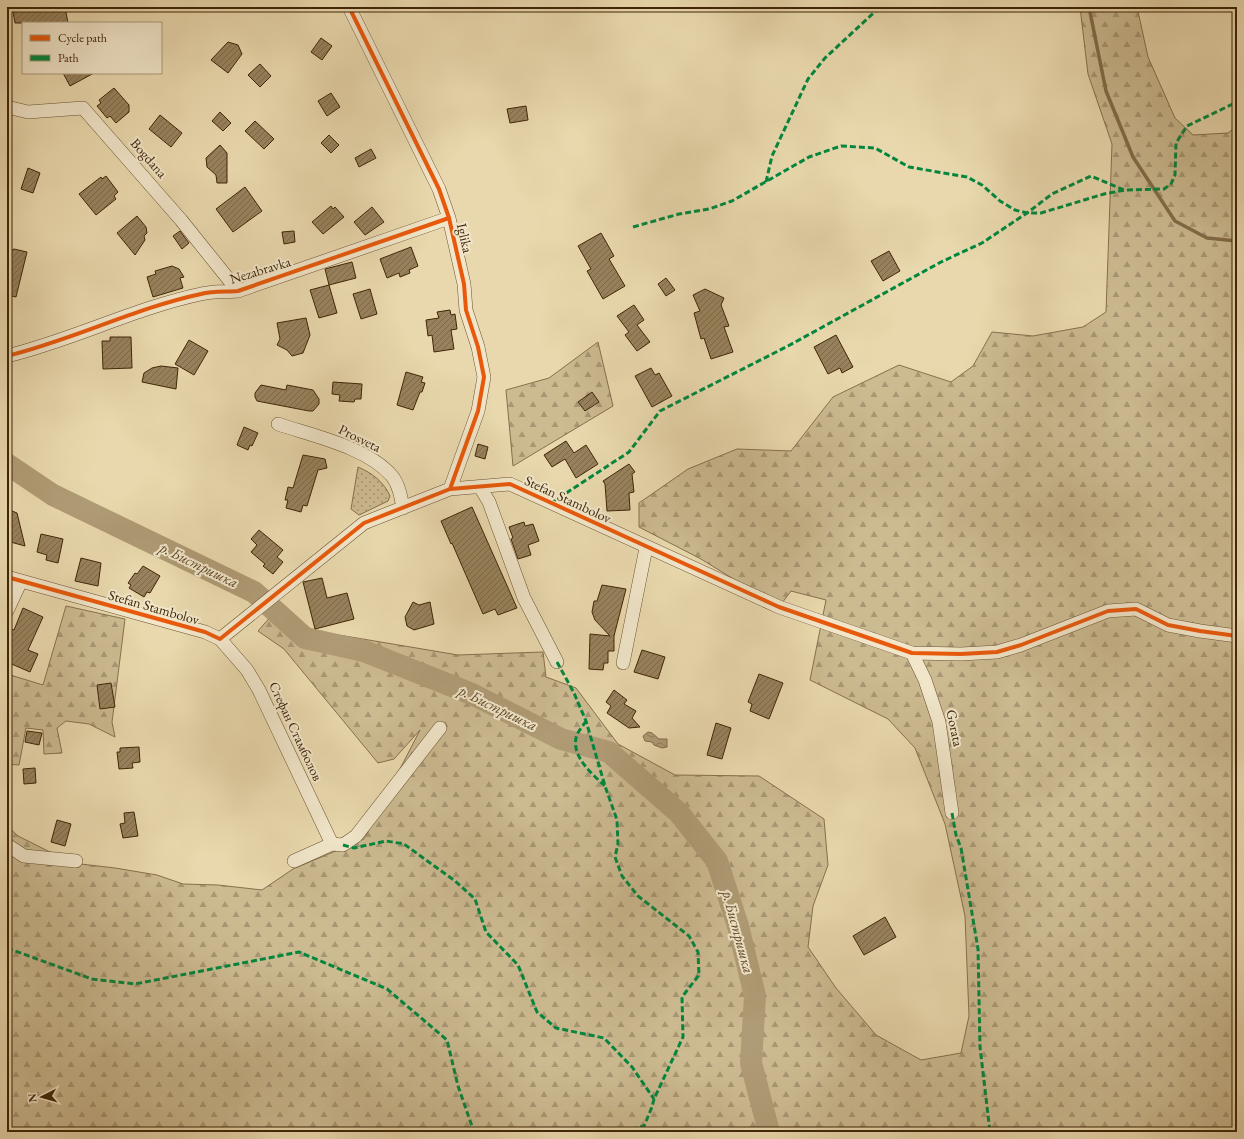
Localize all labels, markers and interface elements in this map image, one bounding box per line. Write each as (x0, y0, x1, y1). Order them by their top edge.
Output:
legend (22, 22, 162, 74)
text: Cycle path (58, 30, 107, 46)
text: Path (58, 50, 79, 66)
street label: Bogdana (127, 134, 171, 182)
street label: Iglika (453, 221, 477, 255)
street label: Nezabravka (227, 252, 293, 288)
street label: Prosveta (336, 420, 385, 456)
street label: Stefan Stambolov (522, 471, 615, 527)
water label: р. Бистришка (155, 537, 241, 592)
street label: Stefan Stambolov (106, 585, 202, 629)
street label: Стефан Стамболов (265, 679, 327, 784)
water label: р. Бистришка (454, 680, 540, 735)
street label: Gorata (942, 708, 968, 749)
water label: р. Бистришка (718, 887, 759, 975)
north arrow (22, 1077, 62, 1117)
text: N (25, 1093, 39, 1103)

